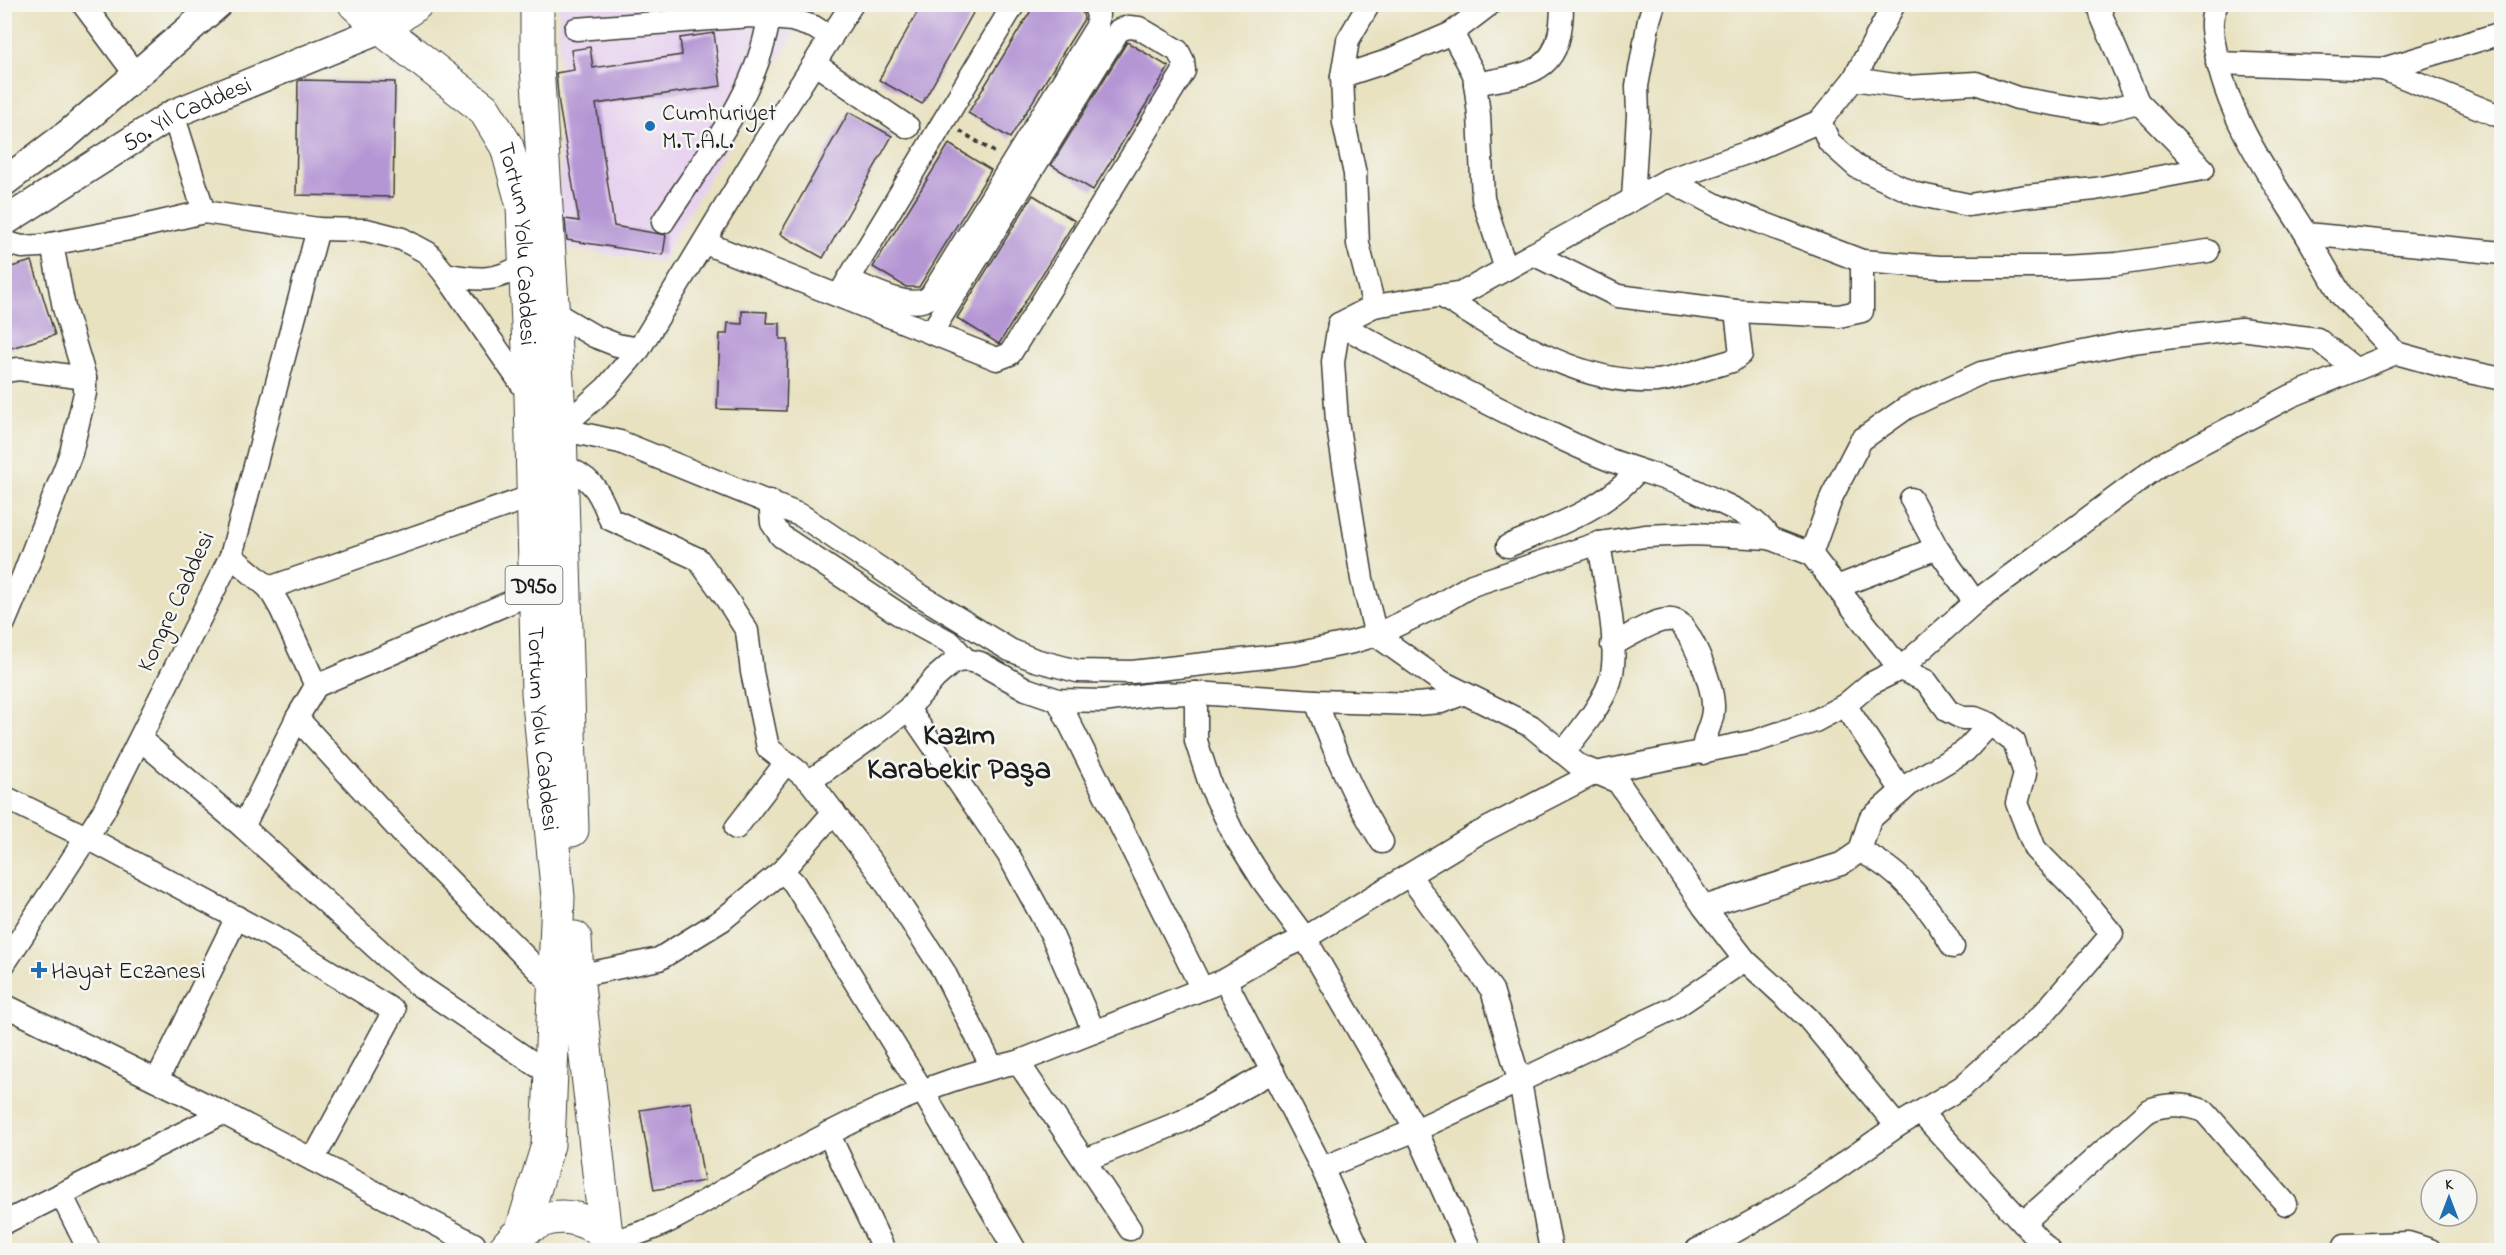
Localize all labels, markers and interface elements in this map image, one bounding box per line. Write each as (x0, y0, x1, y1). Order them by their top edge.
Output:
street label: 50. Yıl Caddesi (116, 69, 257, 162)
place label: Cumhuriyet M.T.A.L. (662, 97, 776, 160)
marker: Cumhuriyet M.T.A.L. (643, 119, 657, 133)
street label: Tortum Yolu Caddesi (487, 139, 544, 346)
street label: Kongre Caddesi (129, 526, 225, 678)
road number: D950 (506, 566, 562, 604)
street label: Tortum Yolu Caddesi (516, 626, 566, 833)
district label: Kazım Karabekir Paşa (867, 715, 1051, 793)
place label: Hayat Eczanesi (51, 955, 206, 991)
marker: Hayat Eczanesi (32, 963, 46, 977)
north arrow (2419, 1168, 2479, 1228)
text: K (2445, 1173, 2454, 1197)

